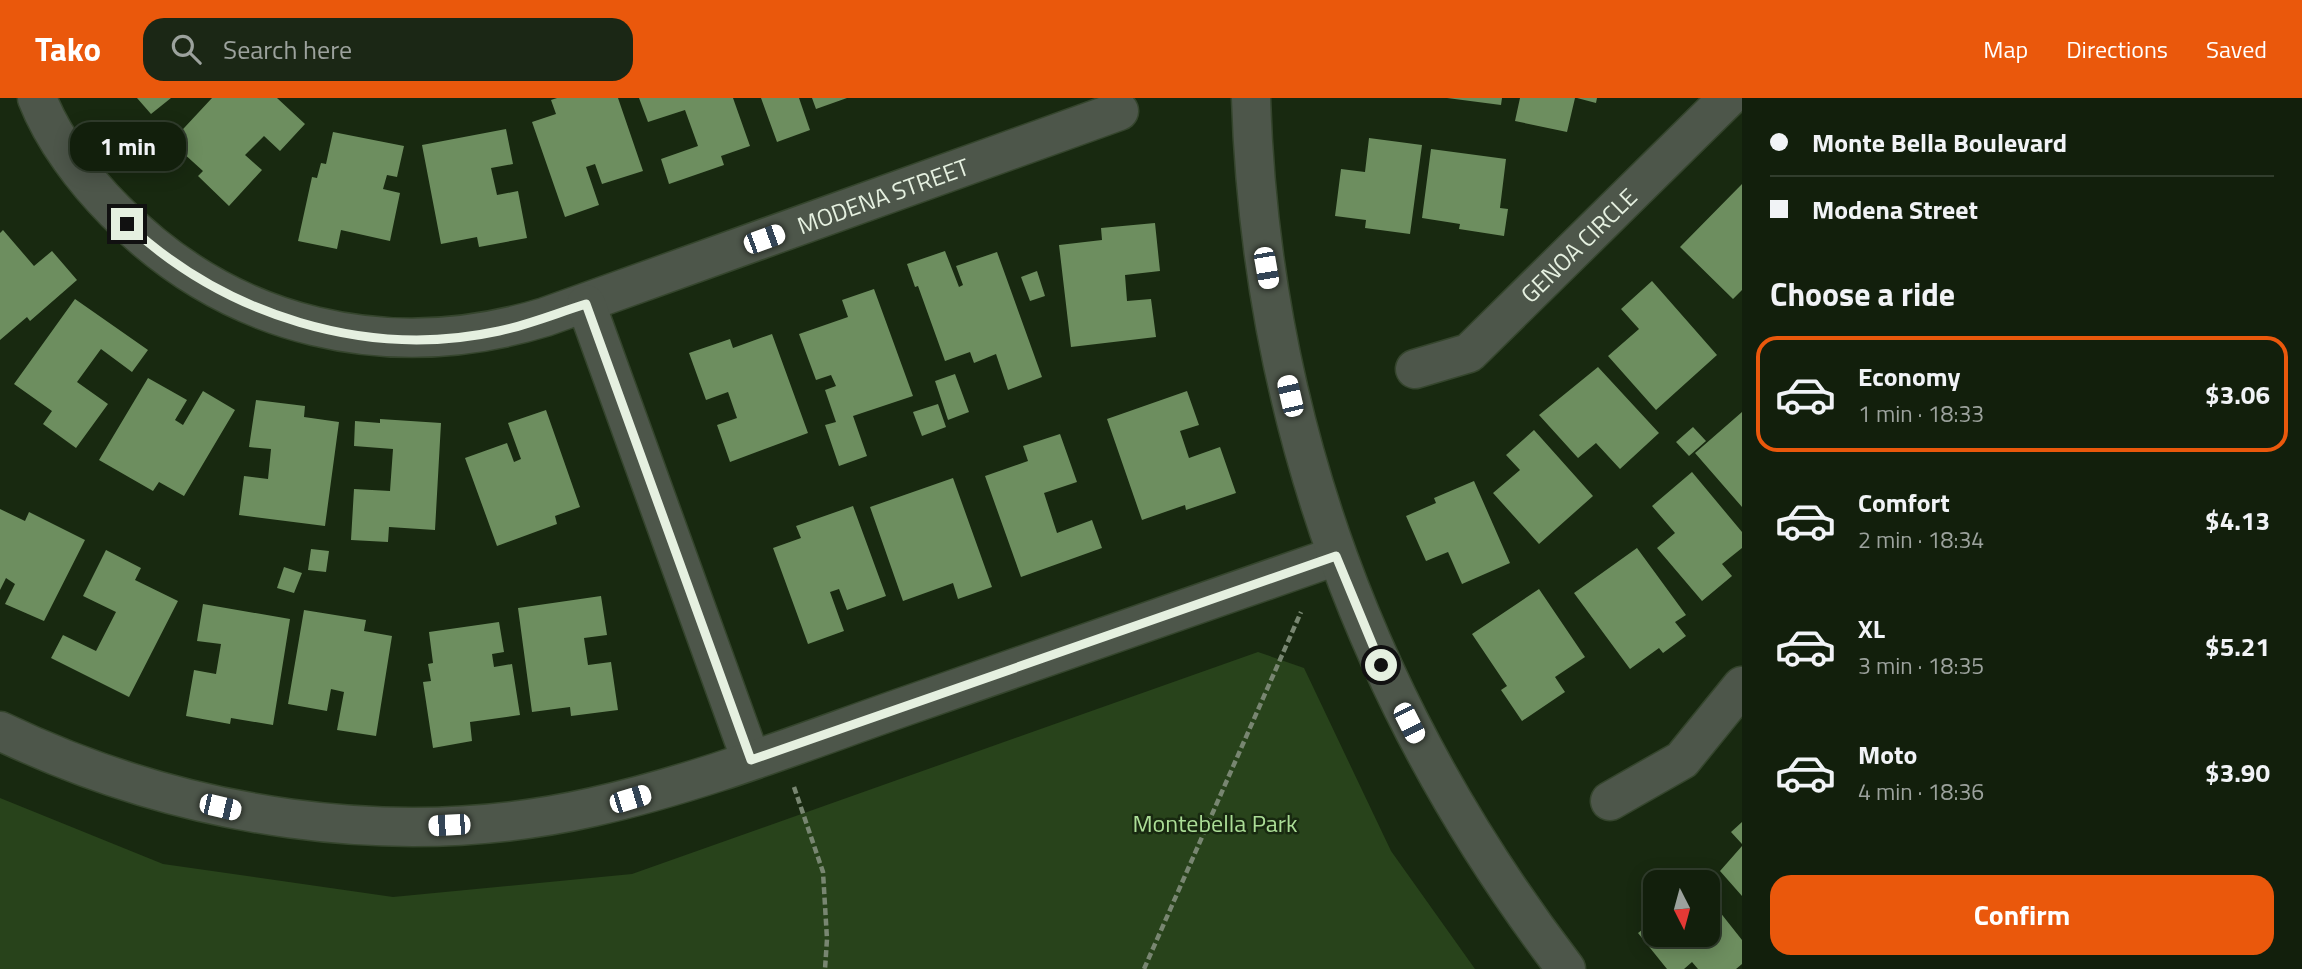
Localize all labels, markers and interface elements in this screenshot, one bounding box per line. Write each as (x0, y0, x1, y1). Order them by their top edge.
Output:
search box (143, 18, 633, 81)
text: Tako (35, 24, 101, 74)
icon: search (167, 30, 205, 68)
text: Search here (223, 30, 352, 69)
text: Map (1983, 31, 2028, 67)
text: Directions (2066, 31, 2168, 67)
text: Saved (2206, 31, 2267, 67)
callout: 1 min (69, 122, 185, 172)
text: Monte Bella Boulevard (1812, 123, 2067, 162)
text: 1 min (100, 129, 156, 164)
street label: MODENA STREET (792, 148, 974, 243)
street label: GENOA CIRCLE (1512, 179, 1645, 311)
text: Modena Street (1812, 190, 1978, 229)
route end (111, 208, 143, 240)
car (741, 222, 788, 256)
car (1253, 245, 1280, 291)
text: Choose a ride (1770, 270, 1955, 318)
text: Economy (1858, 357, 1960, 396)
icon: car (1774, 363, 1837, 426)
car (1276, 373, 1305, 419)
text: $3.06 (2205, 375, 2270, 414)
text: 1 min · 18:33 (1858, 396, 1984, 431)
text: Comfort (1858, 483, 1950, 522)
icon: car (1774, 489, 1837, 552)
text: $4.13 (2205, 501, 2270, 540)
text: 2 min · 18:34 (1858, 522, 1984, 557)
text: XL (1858, 609, 1885, 648)
icon: car (1774, 615, 1837, 678)
text: $5.21 (2205, 627, 2270, 666)
text: 3 min · 18:35 (1858, 648, 1984, 683)
route start (1365, 649, 1397, 681)
car (1391, 700, 1428, 746)
text: Moto (1858, 735, 1917, 774)
icon: car (1774, 741, 1837, 804)
text: $3.90 (2205, 753, 2270, 792)
text: 4 min · 18:36 (1858, 774, 1984, 809)
car (607, 783, 654, 815)
car (198, 792, 243, 822)
park label: Montebella Park (1132, 805, 1298, 841)
car (428, 813, 471, 837)
north arrow (1643, 870, 1720, 947)
map controls (1643, 870, 1720, 947)
button: Confirm (1770, 875, 2274, 955)

